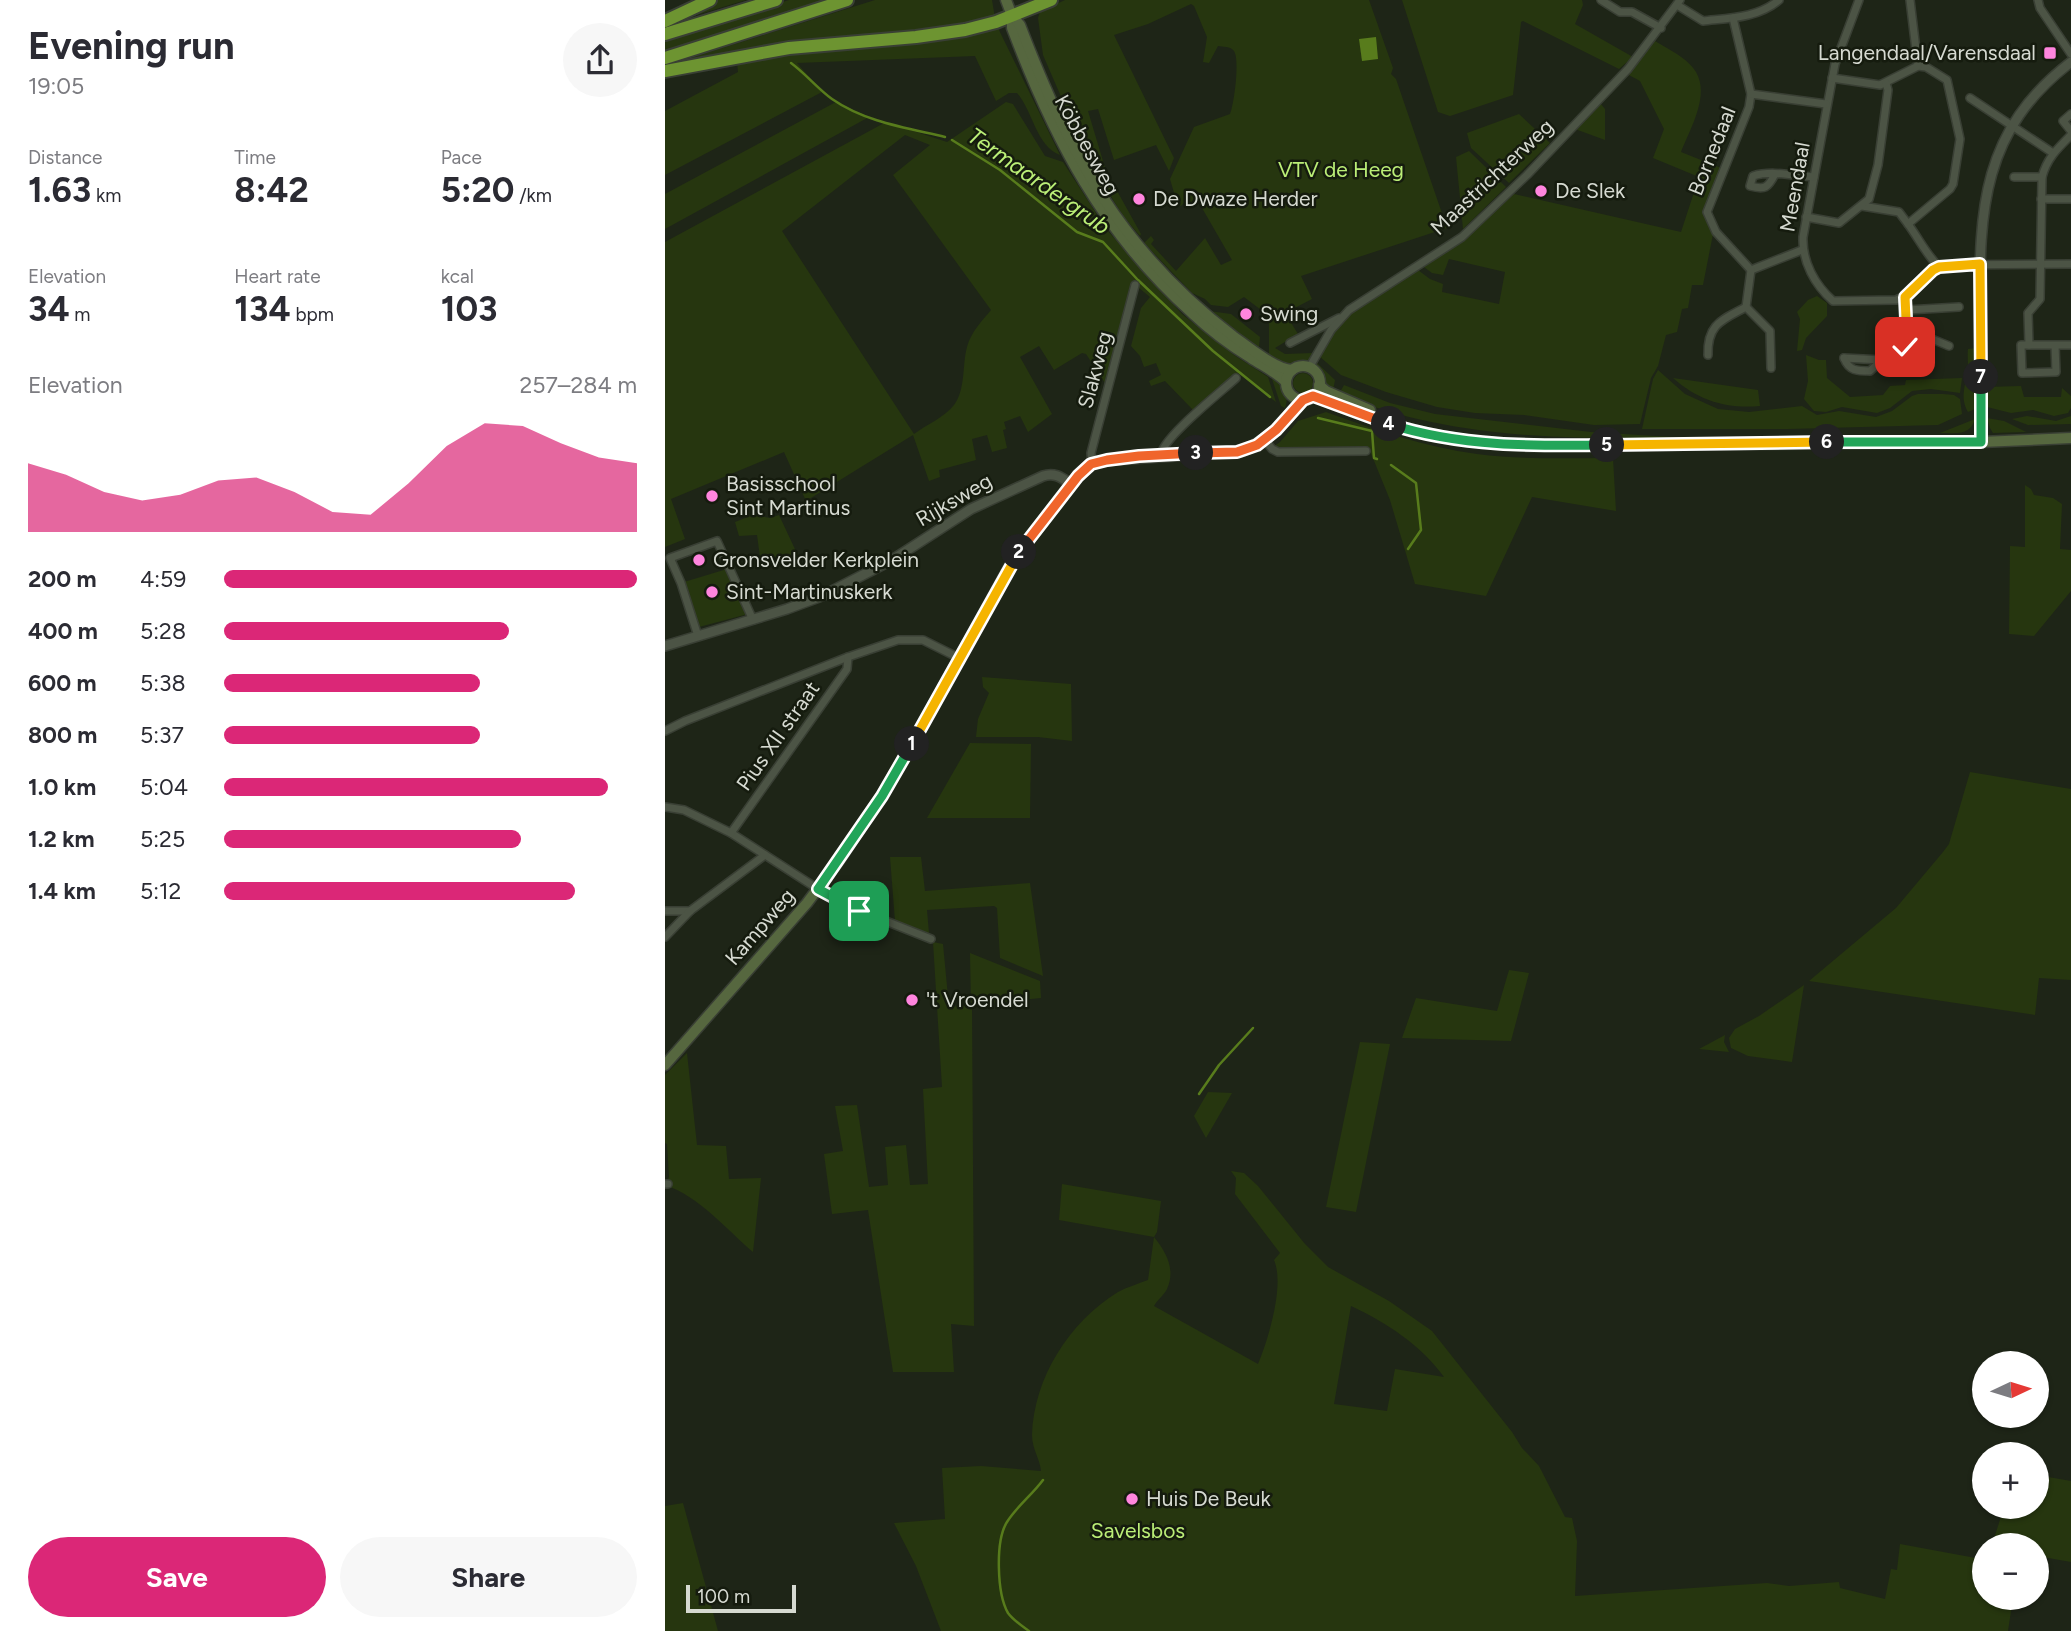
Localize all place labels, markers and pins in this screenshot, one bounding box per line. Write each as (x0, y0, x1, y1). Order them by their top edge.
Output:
place label: Langendaal/Varensdaal (1818, 40, 2036, 65)
marker: Langendaal/Varensdaal (2042, 45, 2058, 61)
place label: De Slek (1555, 178, 1626, 203)
marker: De Slek (1533, 183, 1549, 199)
place label: De Dwaze Herder (1153, 186, 1318, 211)
marker: De Dwaze Herder (1131, 191, 1147, 207)
place label: Swing (1260, 301, 1318, 326)
marker: Swing (1238, 306, 1254, 322)
pin (1875, 317, 1935, 377)
pin: 7 (1963, 360, 1999, 394)
pin: 4 (1371, 406, 1407, 442)
pin: 6 (1809, 424, 1845, 460)
pin: 5 (1590, 428, 1625, 462)
pin: 3 (1179, 435, 1213, 470)
place label: Basisschool Sint Martinus (726, 471, 850, 520)
marker: Basisschool Sint Martinus (704, 488, 720, 504)
pin: 2 (1001, 534, 1037, 570)
place label: Gronsvelder Kerkplein (713, 547, 919, 572)
marker: Gronsvelder Kerkplein (691, 552, 707, 568)
place label: Sint-Martinuskerk (726, 579, 893, 604)
marker: Sint-Martinuskerk (704, 584, 720, 600)
pin: 1 (895, 726, 929, 762)
pin (829, 881, 889, 941)
place label: 't Vroendel (926, 987, 1029, 1012)
marker: 't Vroendel (904, 992, 920, 1008)
place label: Huis De Beuk (1146, 1486, 1271, 1511)
marker: Huis De Beuk (1124, 1491, 1140, 1507)

